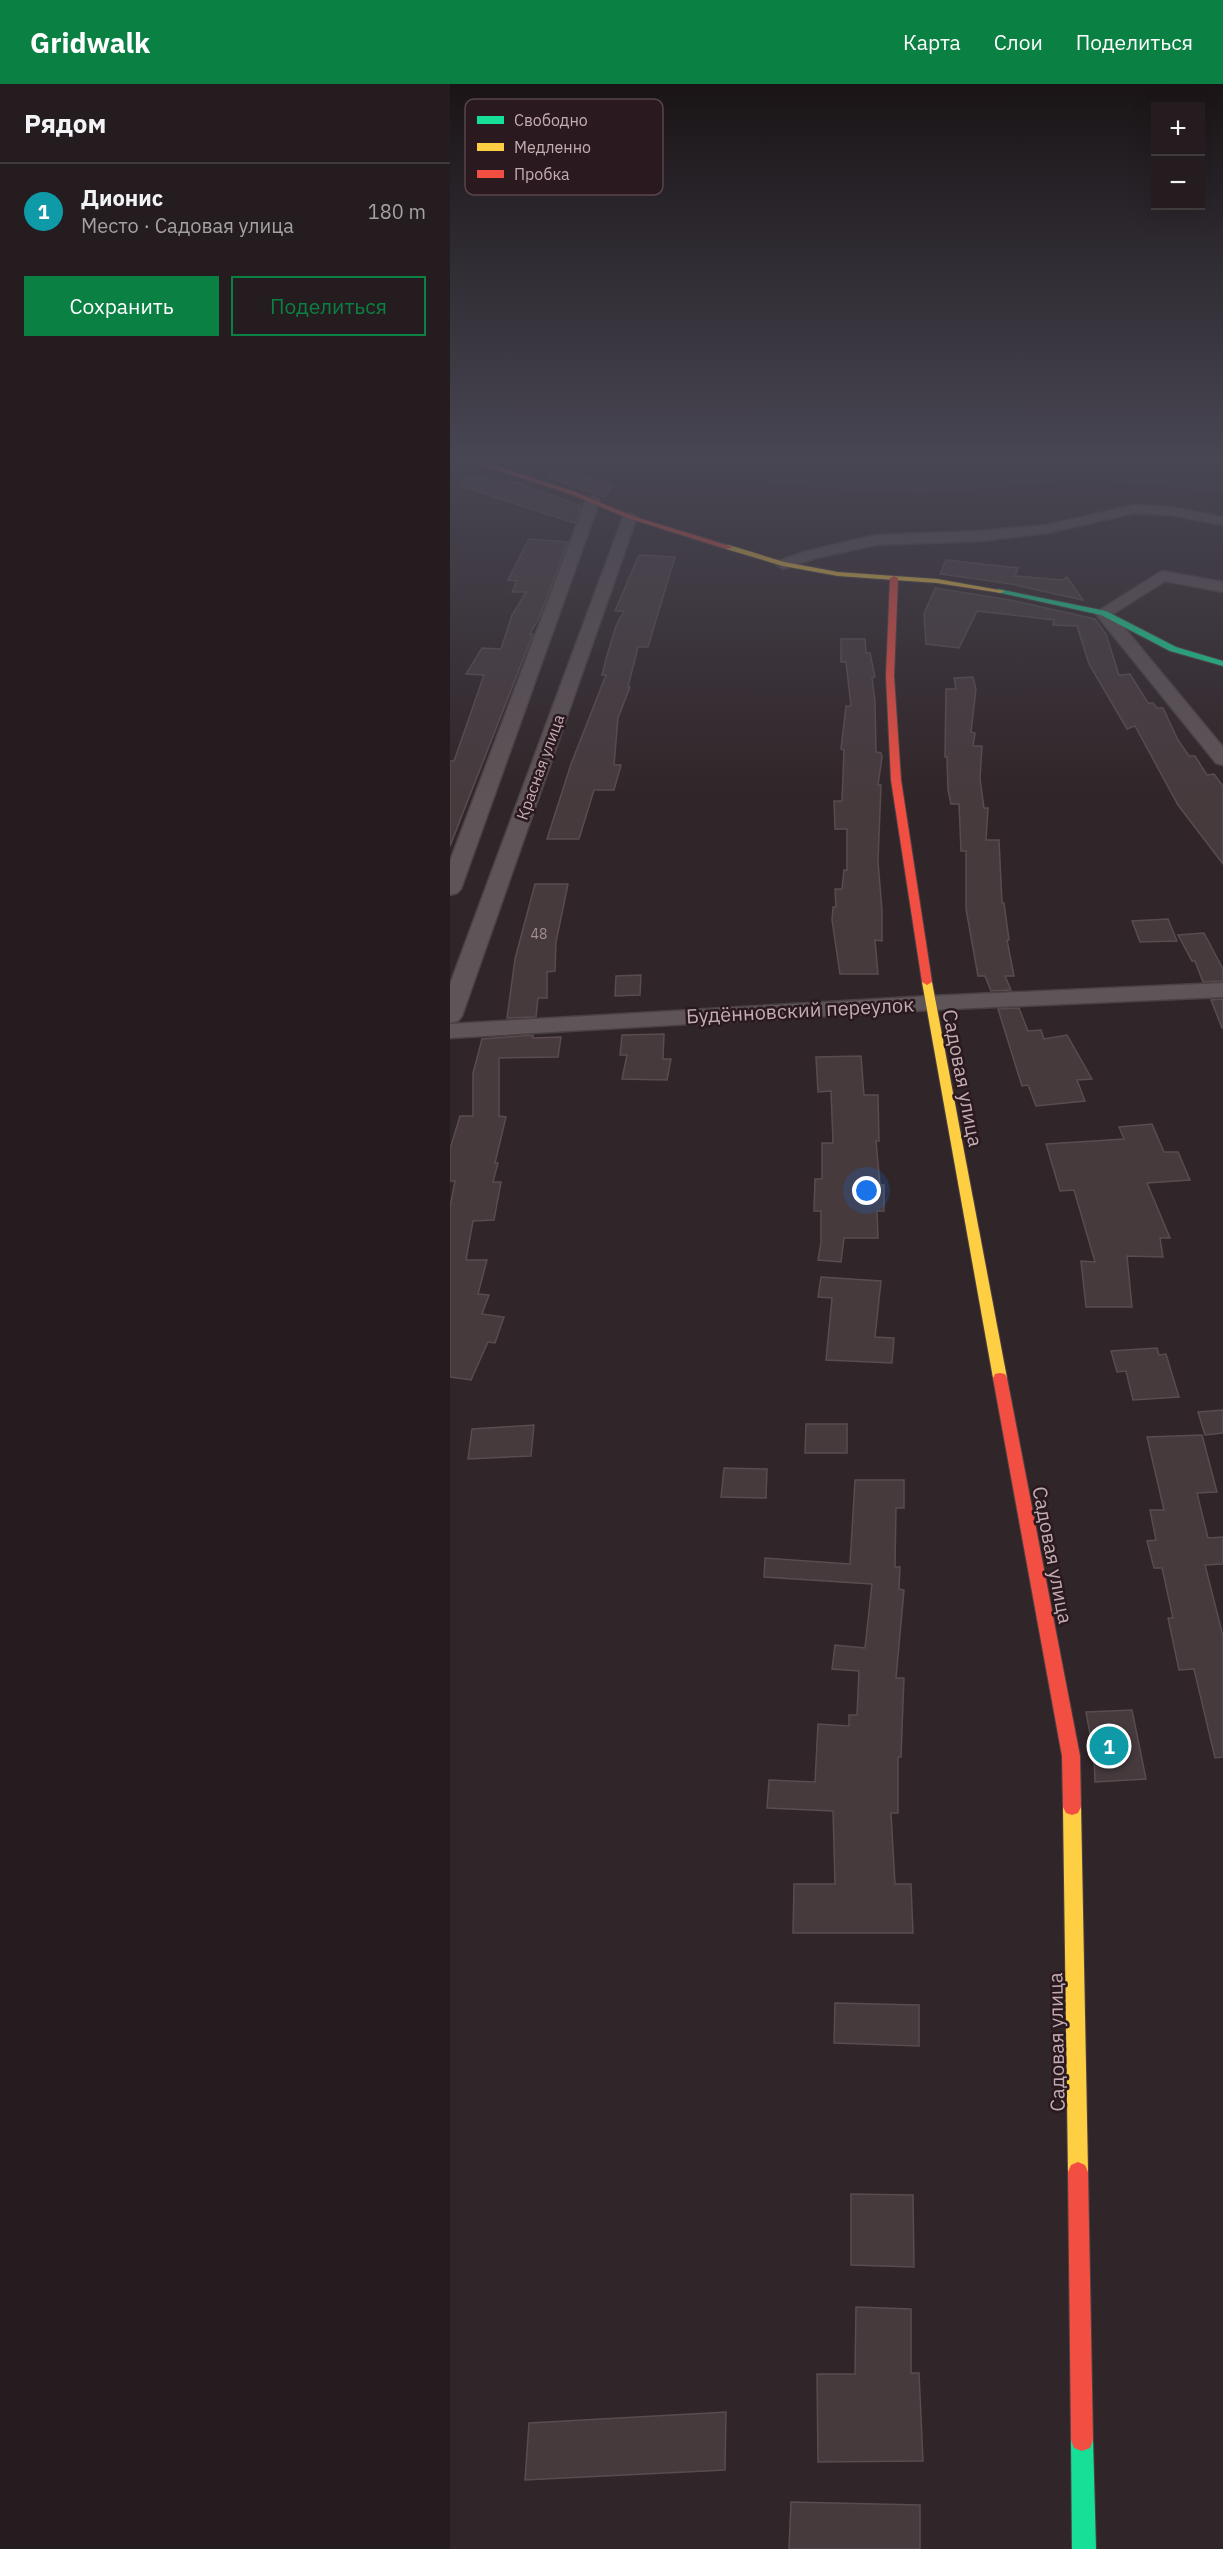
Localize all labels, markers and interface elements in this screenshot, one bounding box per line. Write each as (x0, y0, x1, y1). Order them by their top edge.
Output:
text: Gridwalk (30, 24, 150, 61)
text: Карта (903, 28, 961, 56)
text: Слои (994, 28, 1043, 56)
text: Поделиться (1076, 28, 1193, 56)
legend (465, 99, 663, 195)
map controls (1151, 102, 1205, 210)
button: + (1151, 102, 1205, 156)
text: Рядом (24, 106, 106, 140)
text: Свободно (514, 110, 588, 130)
text: Медленно (514, 137, 591, 157)
button: − (1151, 156, 1205, 210)
text: Пробка (514, 164, 570, 184)
text: Дионис (81, 183, 163, 212)
text: 1 (38, 198, 50, 225)
text: 180 m (368, 198, 426, 225)
text: Место · Садовая улица (81, 212, 294, 239)
button: Сохранить (24, 276, 219, 336)
button: Поделиться (231, 276, 426, 336)
street label: Красная улица (512, 711, 569, 823)
house number: 48 (531, 925, 547, 943)
street label: Будённовский переулок (685, 991, 915, 1029)
street label: Садовая улица (936, 1007, 990, 1149)
your location (852, 1176, 881, 1205)
street label: Садовая улица (1026, 1484, 1080, 1626)
pin: 1 (1090, 1724, 1128, 1768)
street label: Садовая улица (1041, 1972, 1071, 2112)

